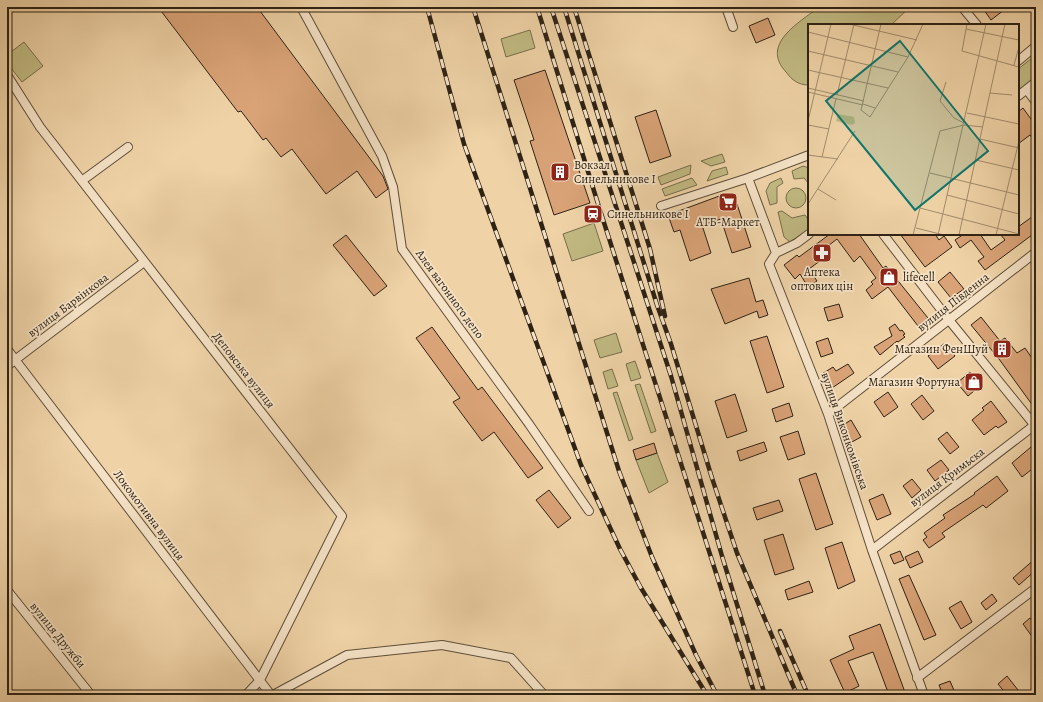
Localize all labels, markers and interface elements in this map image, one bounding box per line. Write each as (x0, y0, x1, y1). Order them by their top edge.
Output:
inset map (808, 24, 1019, 235)
place label: Вокзал Синельникове І (574, 157, 656, 187)
building icon: Вокзал Синельникове І (549, 161, 571, 183)
supermarket icon: АТБ-Маркет (717, 191, 739, 213)
station icon: Синельникове І (582, 203, 604, 225)
place label: Синельникове І (607, 206, 689, 222)
place label: АТБ-Маркет (695, 214, 760, 230)
pharmacy icon: Аптека оптових цін (811, 242, 833, 264)
street label: Алея вагонного депо (412, 245, 488, 342)
place label: Аптека оптових цін (791, 264, 853, 294)
shop icon: lifecell (878, 266, 900, 288)
street label: вулиця Барвінкова (24, 269, 112, 341)
place label: lifecell (903, 269, 935, 285)
street label: вулиця Південна (914, 269, 993, 335)
street label: Деповська вулиця (209, 329, 279, 412)
building icon: Магазин ФенШуй (991, 338, 1013, 360)
place label: Магазин ФенШуй (895, 341, 988, 357)
street label: вулиця Виконкомівська (817, 370, 873, 492)
shop icon: Магазин Фортуна (963, 371, 985, 393)
place label: Магазин Фортуна (868, 374, 960, 390)
street label: вулиця Кримьска (906, 443, 988, 510)
street label: Локомотивна вулиця (110, 467, 188, 564)
street label: вулиця Дружби (26, 599, 90, 671)

